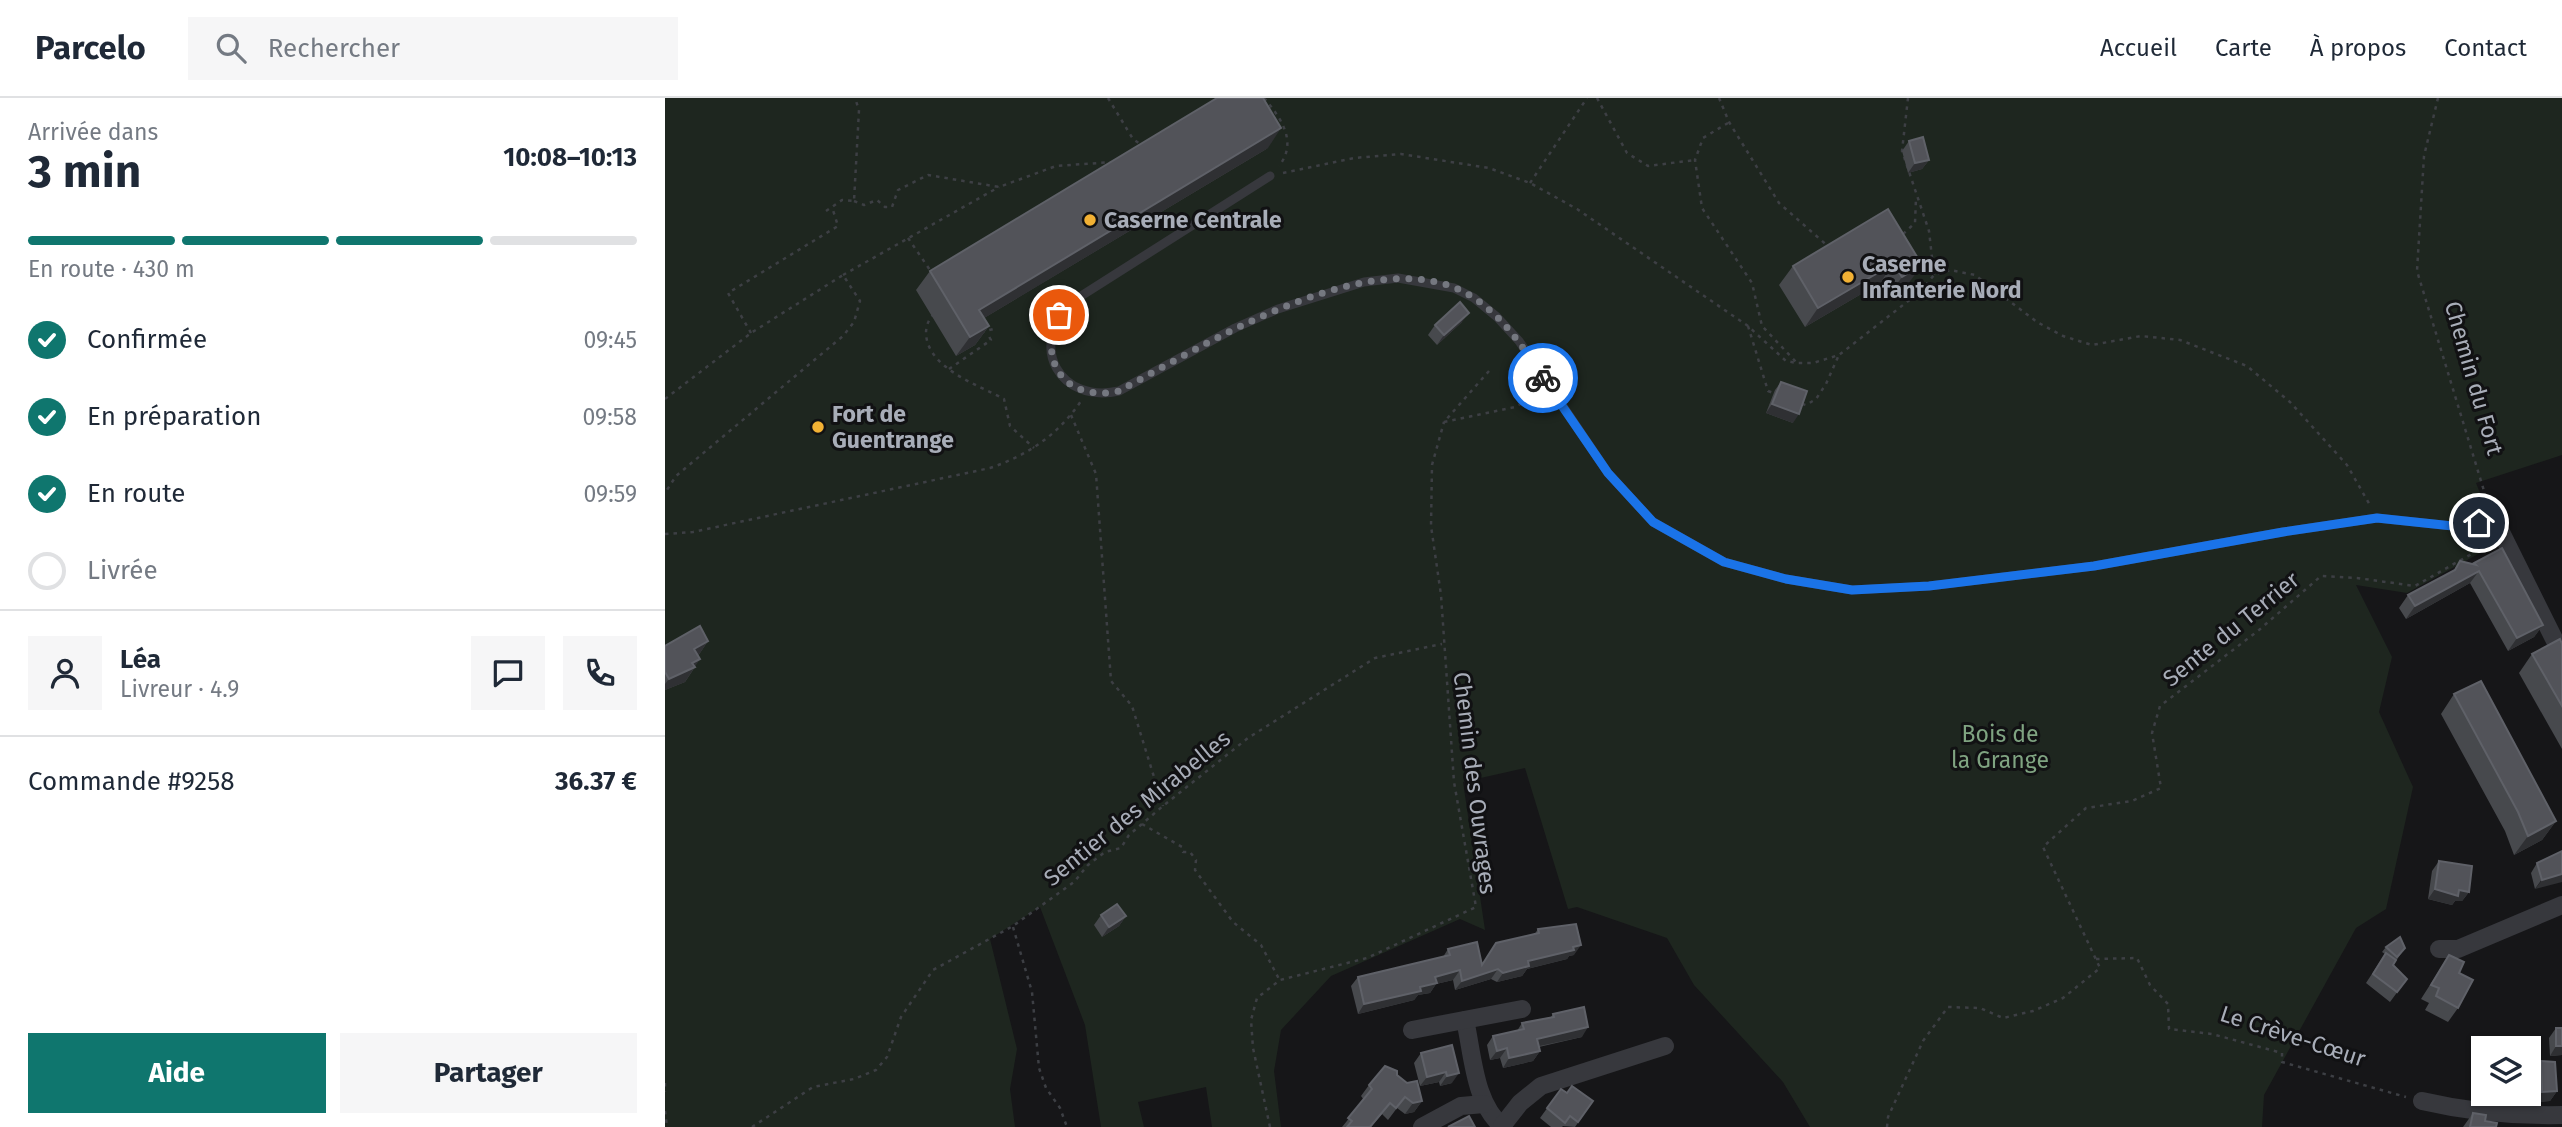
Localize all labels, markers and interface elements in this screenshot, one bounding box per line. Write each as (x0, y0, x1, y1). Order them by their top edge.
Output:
search box (188, 17, 678, 80)
text: Parcelo (35, 28, 146, 68)
icon: search (212, 29, 250, 67)
text: Rechercher (268, 33, 400, 64)
text: Accueil (2100, 34, 2177, 62)
text: Carte (2215, 34, 2272, 62)
text: À propos (2310, 34, 2406, 62)
text: Contact (2444, 34, 2527, 62)
text: Arrivée dans (28, 118, 158, 146)
text: 10:08–10:13 (503, 142, 637, 173)
text: 3 min (28, 144, 141, 199)
place label: Caserne Centrale (1104, 206, 1282, 234)
marker: Caserne Centrale (1082, 212, 1098, 228)
place label: Caserne Infanterie Nord (1862, 250, 2022, 304)
text: En route · 430 m (28, 255, 195, 283)
marker: Caserne Infanterie Nord (1840, 269, 1856, 285)
pin (1029, 285, 1089, 345)
icon: bag (1040, 296, 1078, 334)
street label: Chemin du Fort (2439, 298, 2510, 459)
icon: check (28, 321, 66, 359)
text: Confirmée (87, 324, 207, 355)
text: 09:45 (583, 326, 637, 354)
courier (1508, 343, 1578, 413)
icon: bike (1524, 359, 1562, 397)
icon: check (28, 398, 66, 436)
place label: Fort de Guentrange (832, 400, 954, 454)
text: En préparation (87, 401, 261, 432)
text: 09:58 (583, 403, 637, 431)
marker: Fort de Guentrange (810, 419, 826, 435)
icon: check (28, 475, 66, 513)
text: En route (87, 478, 186, 509)
text: 09:59 (583, 480, 637, 508)
pin (2449, 493, 2509, 553)
icon: home (2460, 504, 2498, 542)
text: Livrée (87, 555, 158, 586)
street label: Sente du Terrier (2157, 565, 2305, 692)
button: person (28, 636, 102, 710)
button: chat (471, 636, 545, 710)
button: phone (563, 636, 637, 710)
text: Léa (120, 644, 161, 675)
street label: Chemin des Ouvrages (1447, 670, 1503, 896)
text: Livreur · 4.9 (120, 675, 239, 703)
park label: Bois de la Grange (1951, 720, 2049, 774)
street label: Sentier des Mirabelles (1038, 724, 1236, 892)
text: Commande #9258 (28, 766, 235, 797)
text: 36.37 € (555, 766, 637, 797)
street label: Le Crève-Cœur (2217, 999, 2369, 1073)
button: Aide (28, 1033, 326, 1113)
button: Partager (340, 1033, 637, 1113)
map controls (2471, 1036, 2541, 1106)
button: layers (2471, 1036, 2541, 1106)

